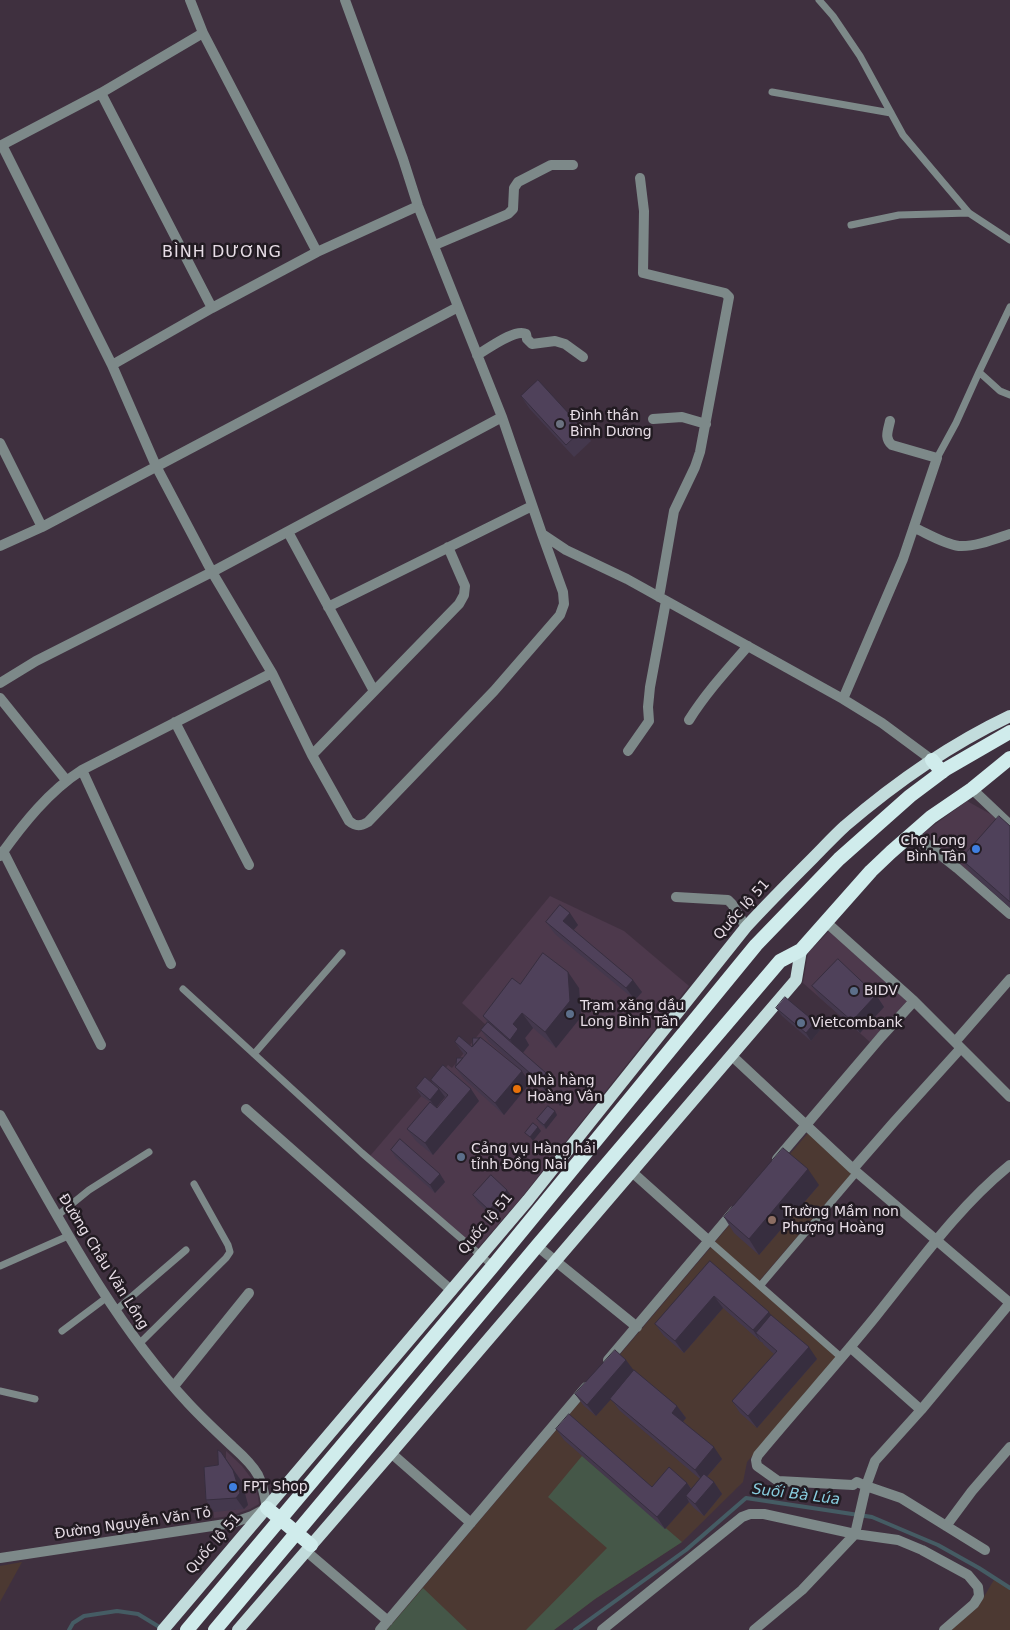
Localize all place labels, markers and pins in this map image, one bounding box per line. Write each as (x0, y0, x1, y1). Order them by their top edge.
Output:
place label: Đình thần Bình Dương (570, 408, 652, 441)
marker: Đình thần Bình Dương (554, 418, 566, 430)
place label: Chợ Long Bình Tân (900, 833, 966, 866)
marker: Chợ Long Bình Tân (970, 843, 982, 855)
place label: BIDV (864, 983, 898, 999)
marker: BIDV (848, 985, 860, 997)
place label: Trạm xăng dầu Long Bình Tân (580, 998, 684, 1030)
marker: Trạm xăng dầu Long Bình Tân (564, 1008, 576, 1020)
place label: Vietcombank (811, 1015, 903, 1031)
marker: Vietcombank (795, 1017, 807, 1029)
place label: Nhà hàng Hoàng Vân (527, 1073, 603, 1106)
marker: Nhà hàng Hoàng Vân (511, 1083, 523, 1095)
place label: Cảng vụ Hàng hải tỉnh Đồng Nai (471, 1141, 596, 1174)
marker: Cảng vụ Hàng hải tỉnh Đồng Nai (455, 1151, 467, 1163)
place label: Trường Mầm non Phượng Hoàng (782, 1204, 899, 1236)
marker: Trường Mầm non Phượng Hoàng (766, 1214, 778, 1226)
place label: FPT Shop (243, 1479, 308, 1495)
marker: FPT Shop (227, 1481, 239, 1493)

